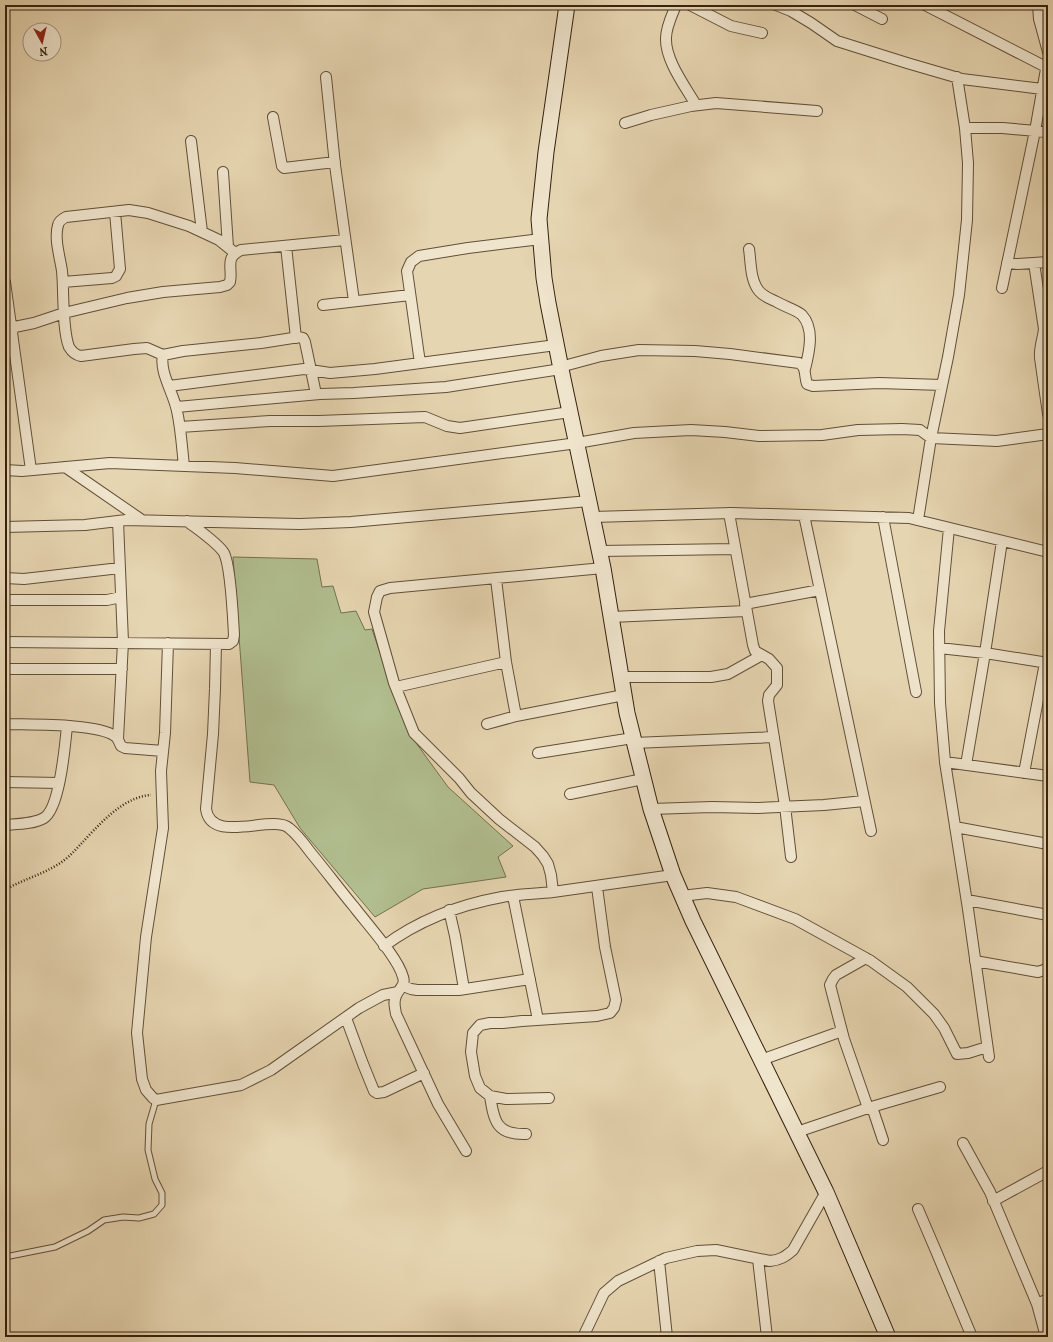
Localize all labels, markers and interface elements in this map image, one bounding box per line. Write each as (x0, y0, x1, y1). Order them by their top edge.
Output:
north arrow (22, 22, 62, 62)
text: N (38, 44, 48, 59)

